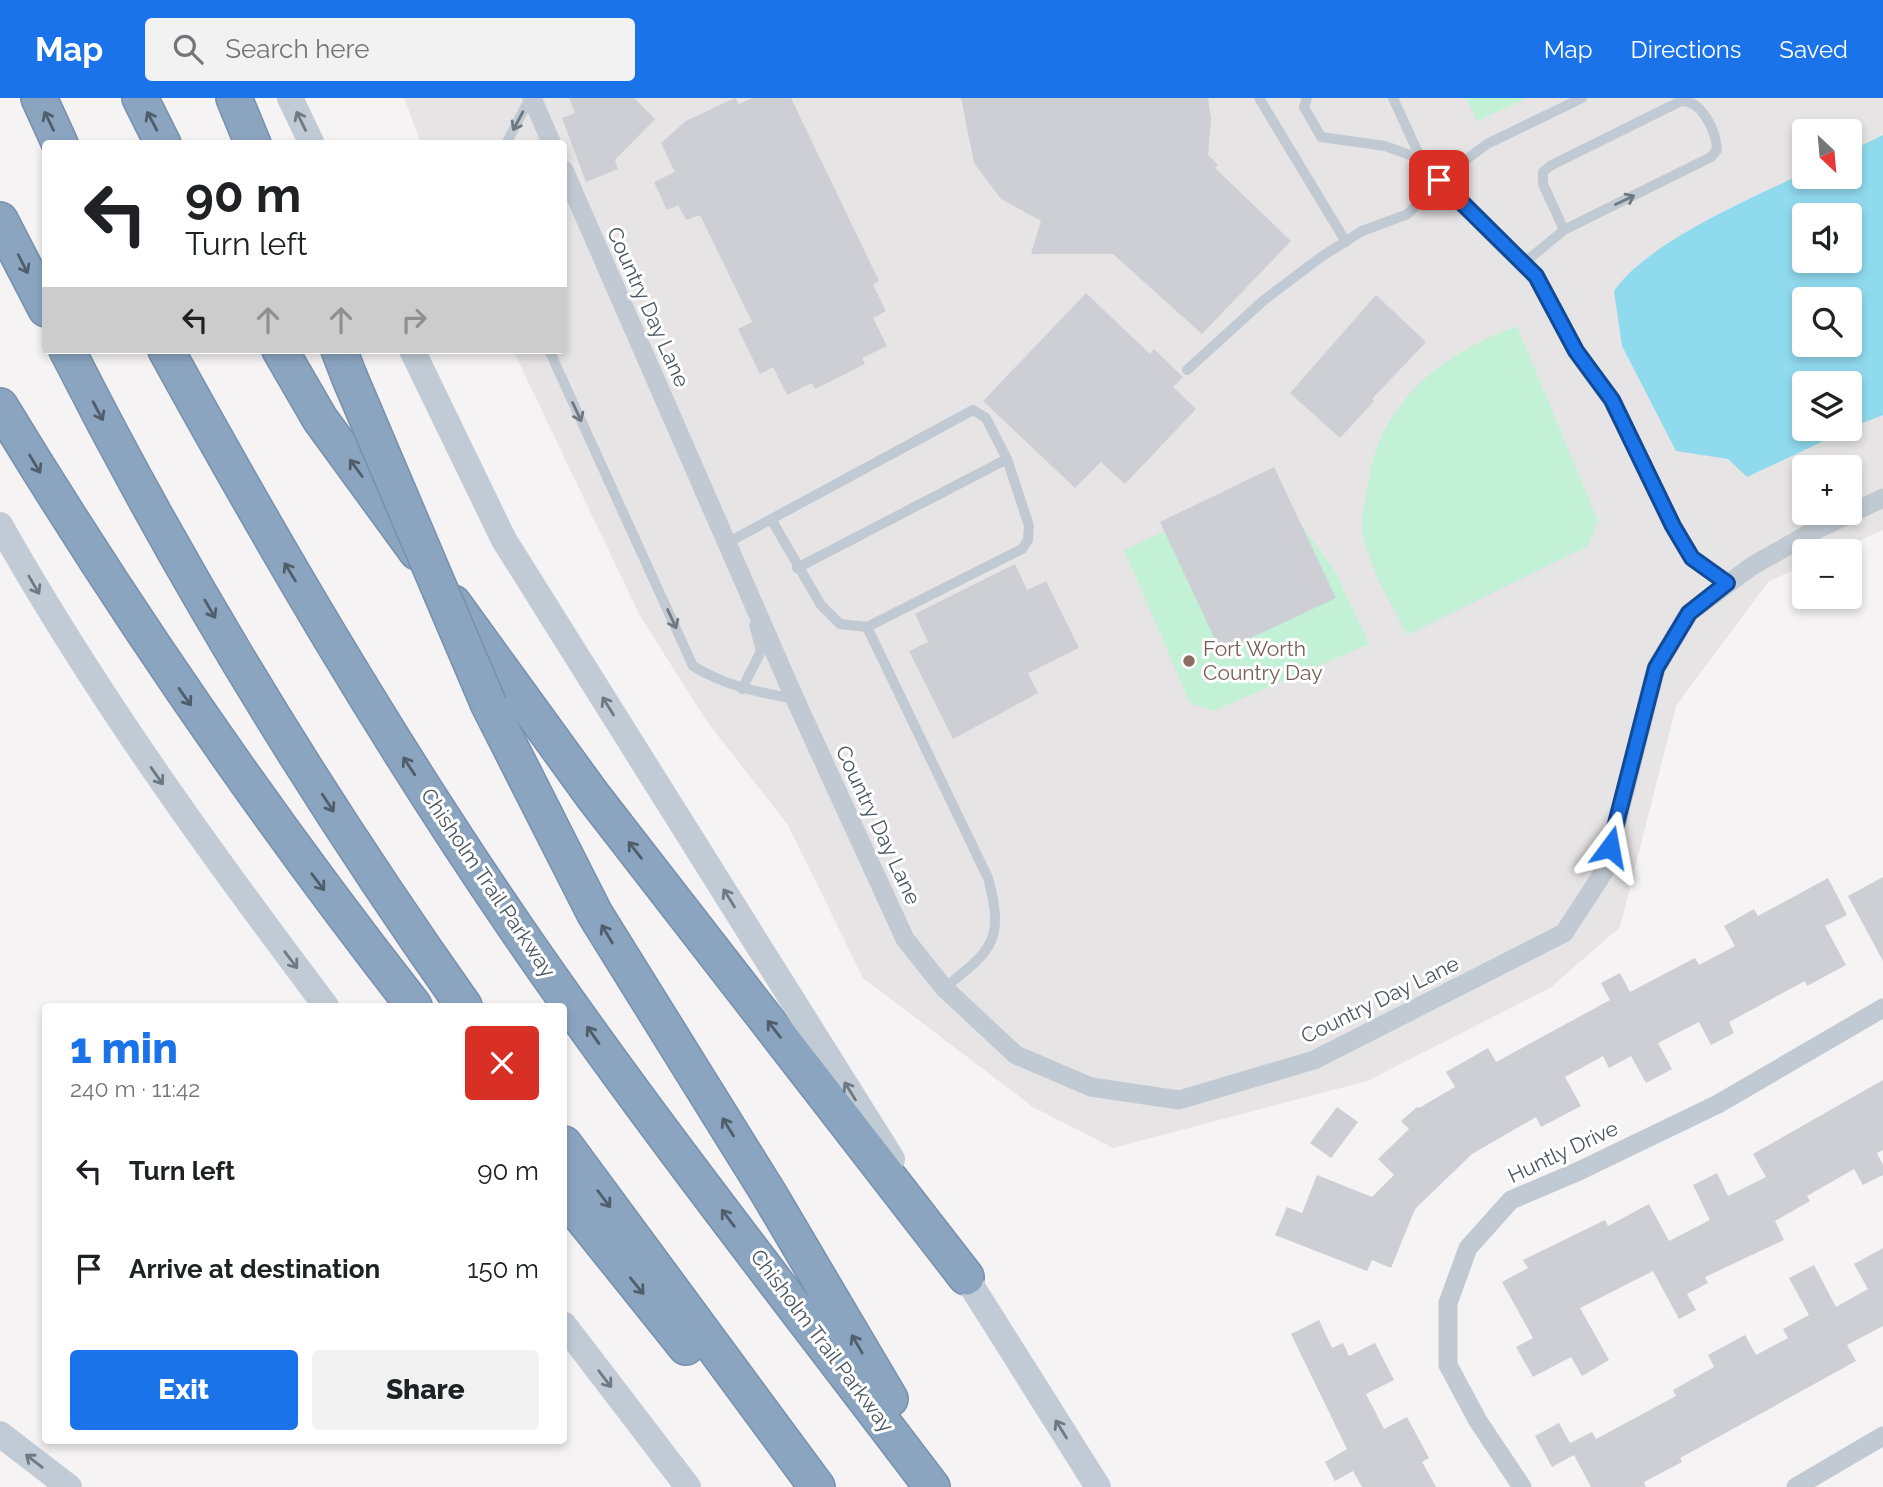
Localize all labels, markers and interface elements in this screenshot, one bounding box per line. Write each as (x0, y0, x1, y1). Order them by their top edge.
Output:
search box (145, 18, 635, 81)
text: Map (35, 30, 103, 69)
icon: search (169, 30, 207, 68)
text: Search here (225, 34, 370, 64)
text: Map (1544, 35, 1593, 64)
text: Directions (1631, 35, 1741, 64)
text: Saved (1779, 35, 1848, 64)
one-way arrow (511, 110, 524, 131)
one-way arrow (42, 111, 56, 132)
one-way arrow (144, 111, 158, 132)
one-way arrow (294, 111, 308, 132)
north arrow (1792, 119, 1862, 189)
map controls (1792, 119, 1862, 609)
pin (1409, 150, 1469, 210)
icon: arrive (1420, 161, 1458, 199)
text: 90 m (185, 166, 301, 223)
icon: left (70, 168, 161, 259)
one-way arrow (1614, 193, 1635, 206)
button: sound (1792, 203, 1862, 273)
street label: Country Day Lane (602, 223, 695, 391)
text: Turn left (185, 225, 307, 262)
one-way arrow (16, 253, 30, 274)
button: search (1792, 287, 1862, 357)
icon: left (176, 301, 214, 339)
icon: ahead (249, 301, 287, 339)
icon: ahead (322, 301, 360, 339)
icon: right (395, 301, 433, 339)
button: layers (1792, 371, 1862, 441)
one-way arrow (91, 400, 105, 420)
one-way arrow (571, 401, 584, 422)
one-way arrow (29, 454, 43, 474)
button: + (1792, 455, 1862, 525)
one-way arrow (349, 459, 363, 478)
button: − (1792, 539, 1862, 609)
one-way arrow (283, 563, 297, 583)
one-way arrow (27, 574, 41, 594)
one-way arrow (203, 598, 217, 618)
one-way arrow (666, 608, 679, 629)
place label: Fort Worth Country Day (1203, 636, 1323, 685)
marker: Fort Worth Country Day (1181, 653, 1197, 669)
one-way arrow (178, 687, 192, 706)
one-way arrow (600, 696, 614, 716)
street label: Country Day Lane (831, 741, 926, 908)
one-way arrow (402, 757, 417, 776)
one-way arrow (149, 766, 164, 785)
street label: Chisholm Trail Parkway (416, 783, 561, 982)
one-way arrow (321, 793, 335, 812)
position arrow (1573, 810, 1647, 884)
one-way arrow (628, 841, 643, 859)
one-way arrow (310, 872, 325, 890)
one-way arrow (721, 889, 735, 909)
one-way arrow (600, 925, 614, 945)
one-way arrow (284, 950, 298, 969)
street label: Country Day Lane (1297, 950, 1463, 1049)
one-way arrow (767, 1021, 782, 1039)
text: 1 min (70, 1024, 178, 1073)
button: close (465, 1026, 539, 1100)
one-way arrow (586, 1026, 600, 1045)
text: 240 m · 11:42 (70, 1075, 200, 1102)
one-way arrow (842, 1082, 856, 1102)
street label: Huntly Drive (1504, 1115, 1622, 1188)
one-way arrow (720, 1118, 734, 1138)
icon: left (70, 1152, 108, 1190)
text: Turn left (129, 1156, 235, 1186)
text: 90 m (477, 1156, 539, 1186)
one-way arrow (596, 1189, 611, 1208)
one-way arrow (721, 1209, 736, 1227)
street label: Chisholm Trail Parkway (745, 1244, 899, 1437)
icon: arrive (70, 1250, 108, 1288)
text: Arrive at destination (129, 1254, 380, 1284)
text: 150 m (467, 1254, 539, 1284)
one-way arrow (629, 1276, 644, 1295)
one-way arrow (850, 1334, 864, 1354)
button: Exit (70, 1350, 298, 1430)
button: Share (312, 1350, 539, 1430)
one-way arrow (597, 1369, 612, 1388)
one-way arrow (1054, 1420, 1068, 1440)
one-way arrow (26, 1453, 44, 1468)

